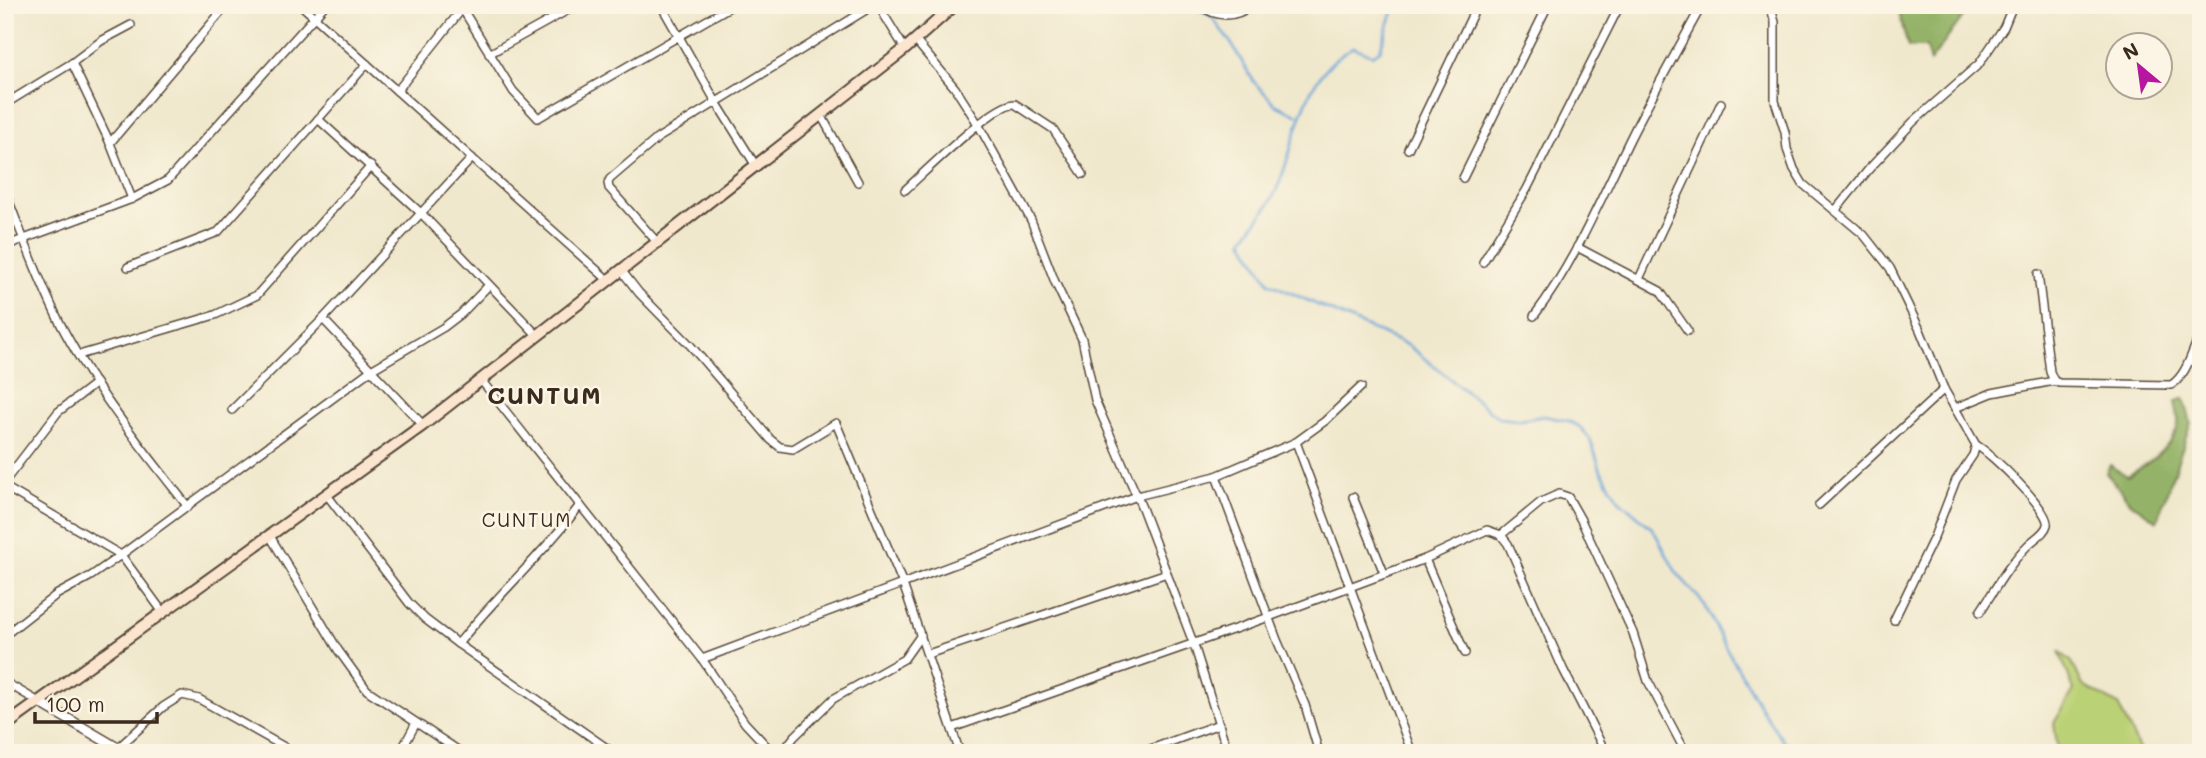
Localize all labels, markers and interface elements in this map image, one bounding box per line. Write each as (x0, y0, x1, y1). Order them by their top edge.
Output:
north arrow (2104, 32, 2174, 102)
text: N (2118, 36, 2143, 65)
district label: CUNTUM (487, 379, 603, 410)
district label: CUNTUM (482, 507, 572, 532)
scale bar (35, 681, 158, 725)
text: 100 m (46, 690, 105, 717)

